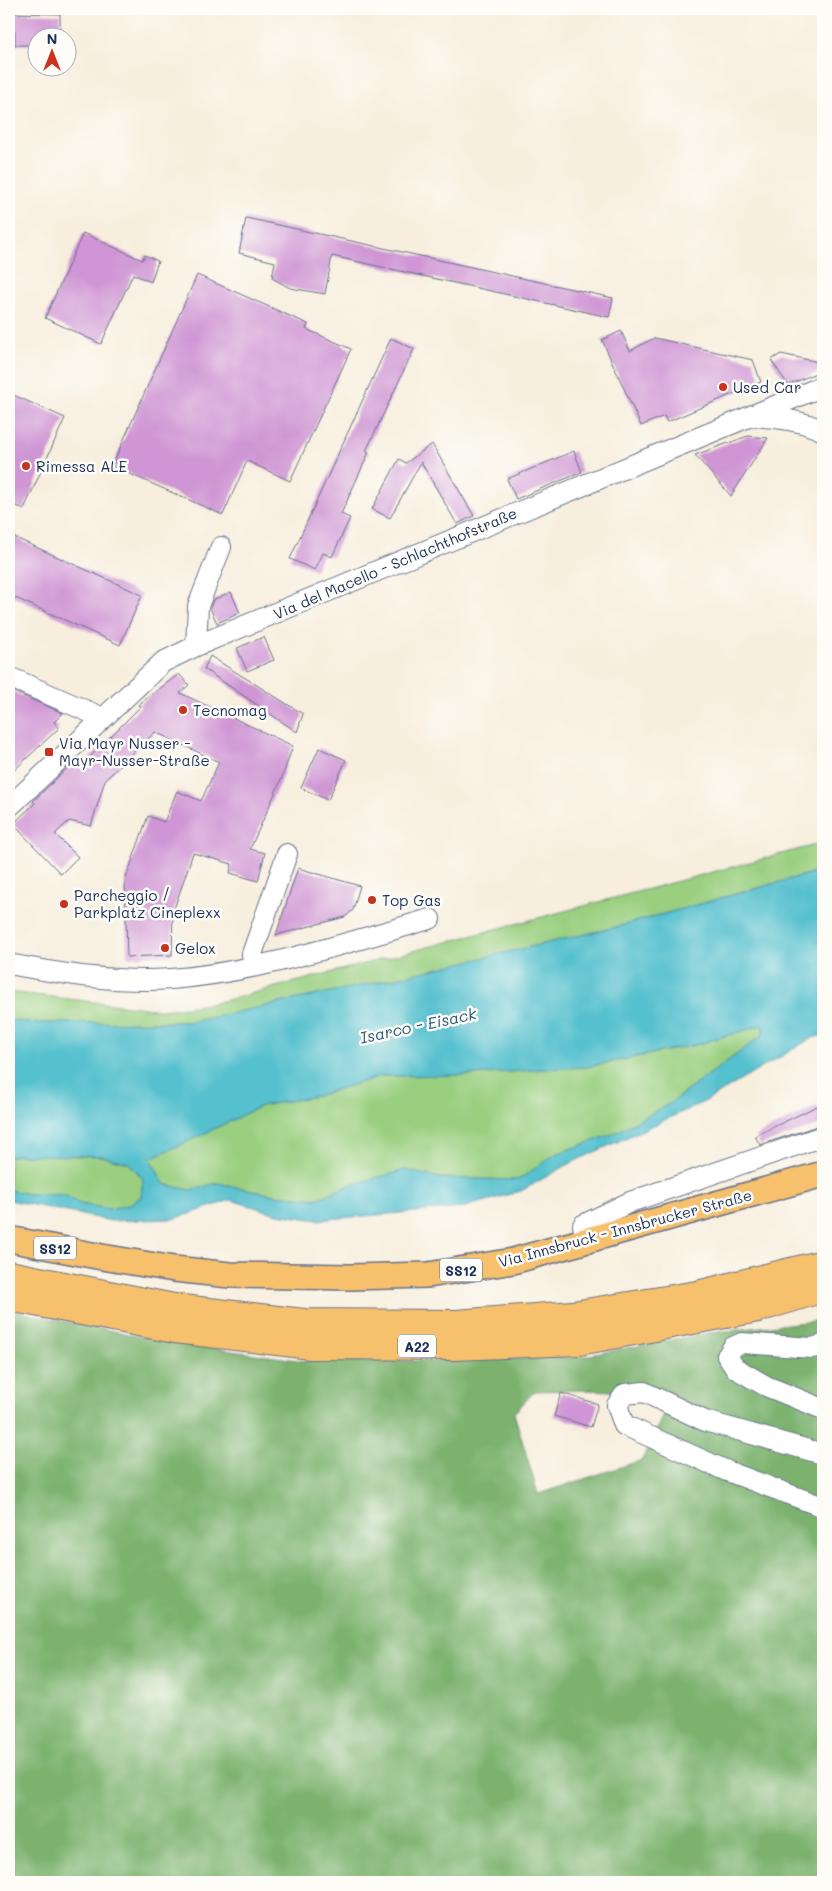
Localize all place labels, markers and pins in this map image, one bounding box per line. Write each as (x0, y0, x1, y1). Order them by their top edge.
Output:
place label: Used Car (733, 377, 801, 397)
marker: Used Car (717, 381, 729, 393)
place label: Rimessa ALE (36, 456, 127, 476)
marker: Rimessa ALE (20, 460, 32, 472)
place label: Tecnomag (193, 700, 267, 720)
marker: Tecnomag (177, 704, 189, 716)
place label: Via Mayr Nusser - Mayr-Nusser-Straße (59, 733, 210, 770)
marker: Via Mayr Nusser - Mayr-Nusser-Straße (43, 746, 55, 758)
place label: Parcheggio / Parkplatz Cineplexx (74, 885, 221, 922)
place label: Top Gas (382, 890, 441, 910)
marker: Top Gas (366, 894, 378, 906)
marker: Parcheggio / Parkplatz Cineplexx (58, 898, 70, 910)
place label: Gelox (175, 938, 216, 958)
marker: Gelox (159, 942, 171, 954)

